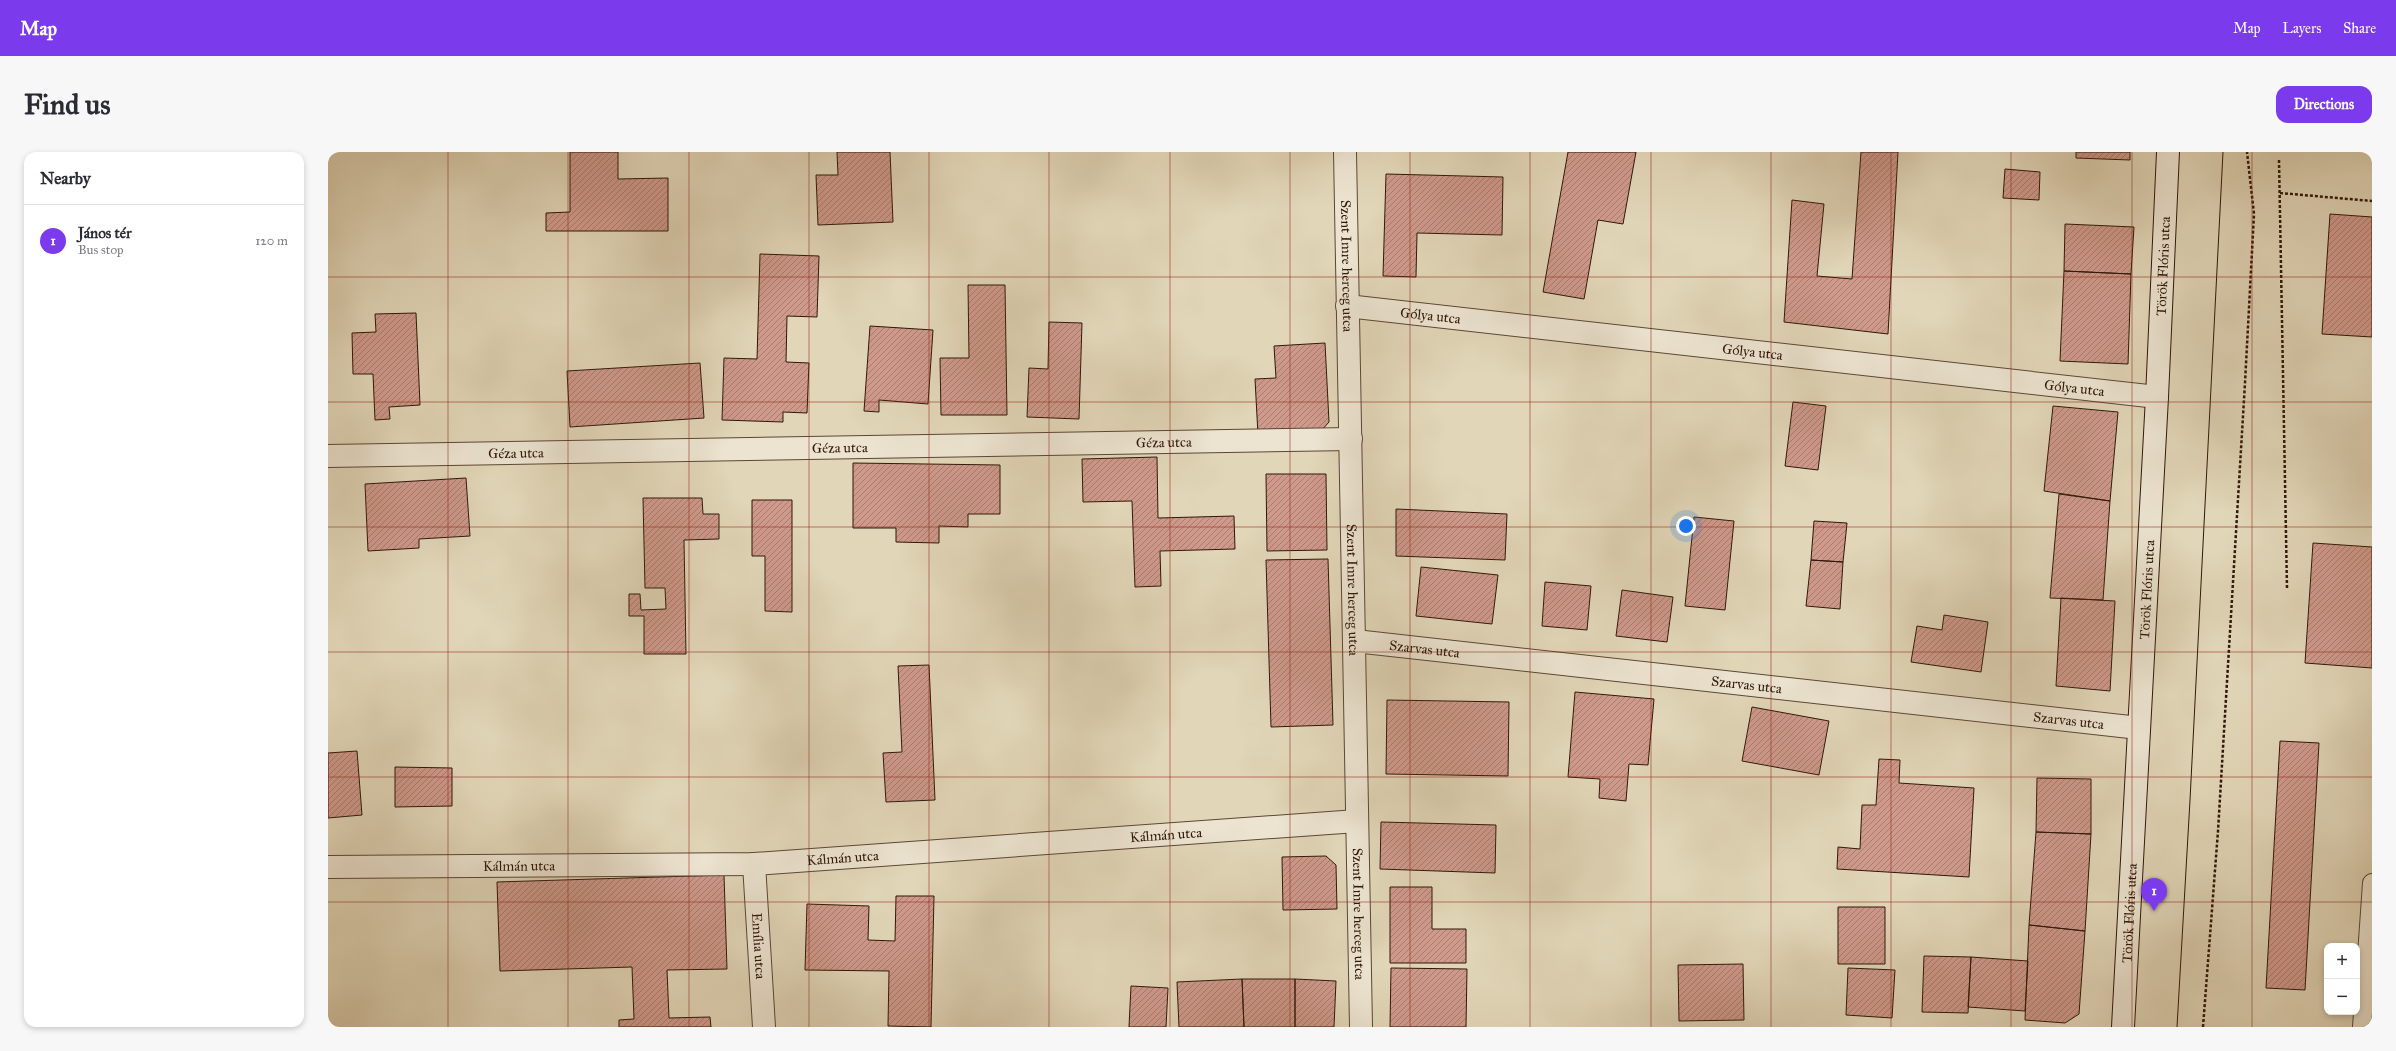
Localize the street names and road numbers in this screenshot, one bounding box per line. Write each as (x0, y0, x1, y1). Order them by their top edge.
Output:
street label: Szent Imre herceg utca (1337, 200, 1356, 332)
street label: Török Flóris utca (2153, 216, 2174, 316)
street label: Gólya utca (1399, 304, 1462, 328)
street label: Gólya utca (1721, 340, 1784, 364)
street label: Gólya utca (2043, 376, 2106, 400)
street label: Géza utca (1136, 434, 1192, 452)
street label: Géza utca (812, 439, 868, 457)
street label: Géza utca (488, 444, 544, 462)
street label: Szent Imre herceg utca (1343, 524, 1362, 656)
street label: Török Flóris utca (2136, 539, 2158, 640)
street label: Szarvas utca (1388, 637, 1461, 662)
street label: Szarvas utca (1710, 673, 1783, 697)
street label: Szarvas utca (2032, 708, 2105, 733)
street label: Kálmán utca (1129, 824, 1203, 846)
street label: Kálmán utca (806, 847, 879, 869)
street label: Szent Imre herceg utca (1349, 848, 1368, 980)
street label: Kálmán utca (483, 857, 555, 875)
street label: Török Flóris utca (2118, 863, 2141, 963)
street label: Emília utca (748, 912, 769, 980)

